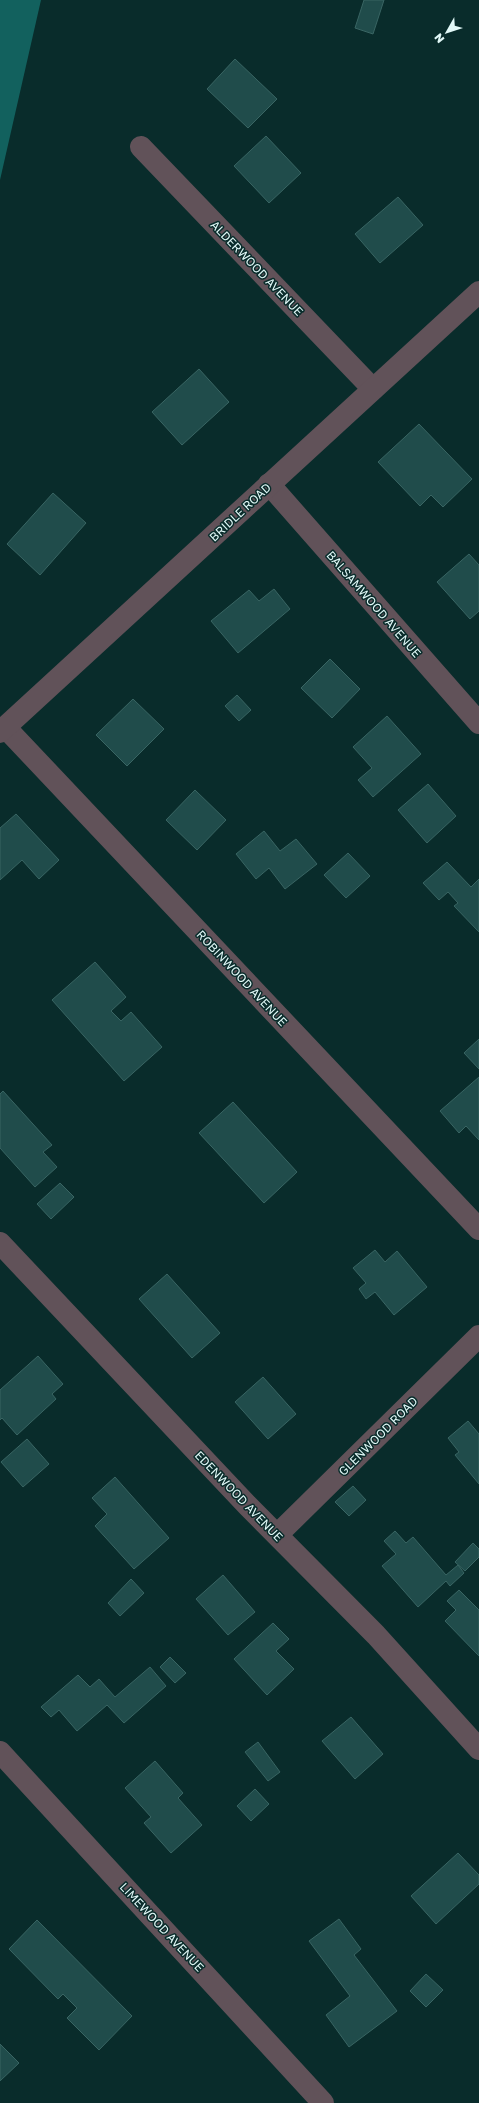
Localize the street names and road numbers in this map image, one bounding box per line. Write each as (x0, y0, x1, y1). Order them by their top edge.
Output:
street label: ALDERWOOD AVENUE (208, 217, 306, 319)
street label: BRIDLE ROAD (206, 480, 274, 544)
street label: BALSAMWOOD AVENUE (324, 548, 424, 660)
street label: ROBINWOOD AVENUE (194, 927, 290, 1029)
street label: GLENWOOD ROAD (335, 1393, 421, 1479)
street label: EDENWOOD AVENUE (192, 1448, 286, 1544)
street label: LIMEWOOD AVENUE (117, 1879, 207, 1975)

